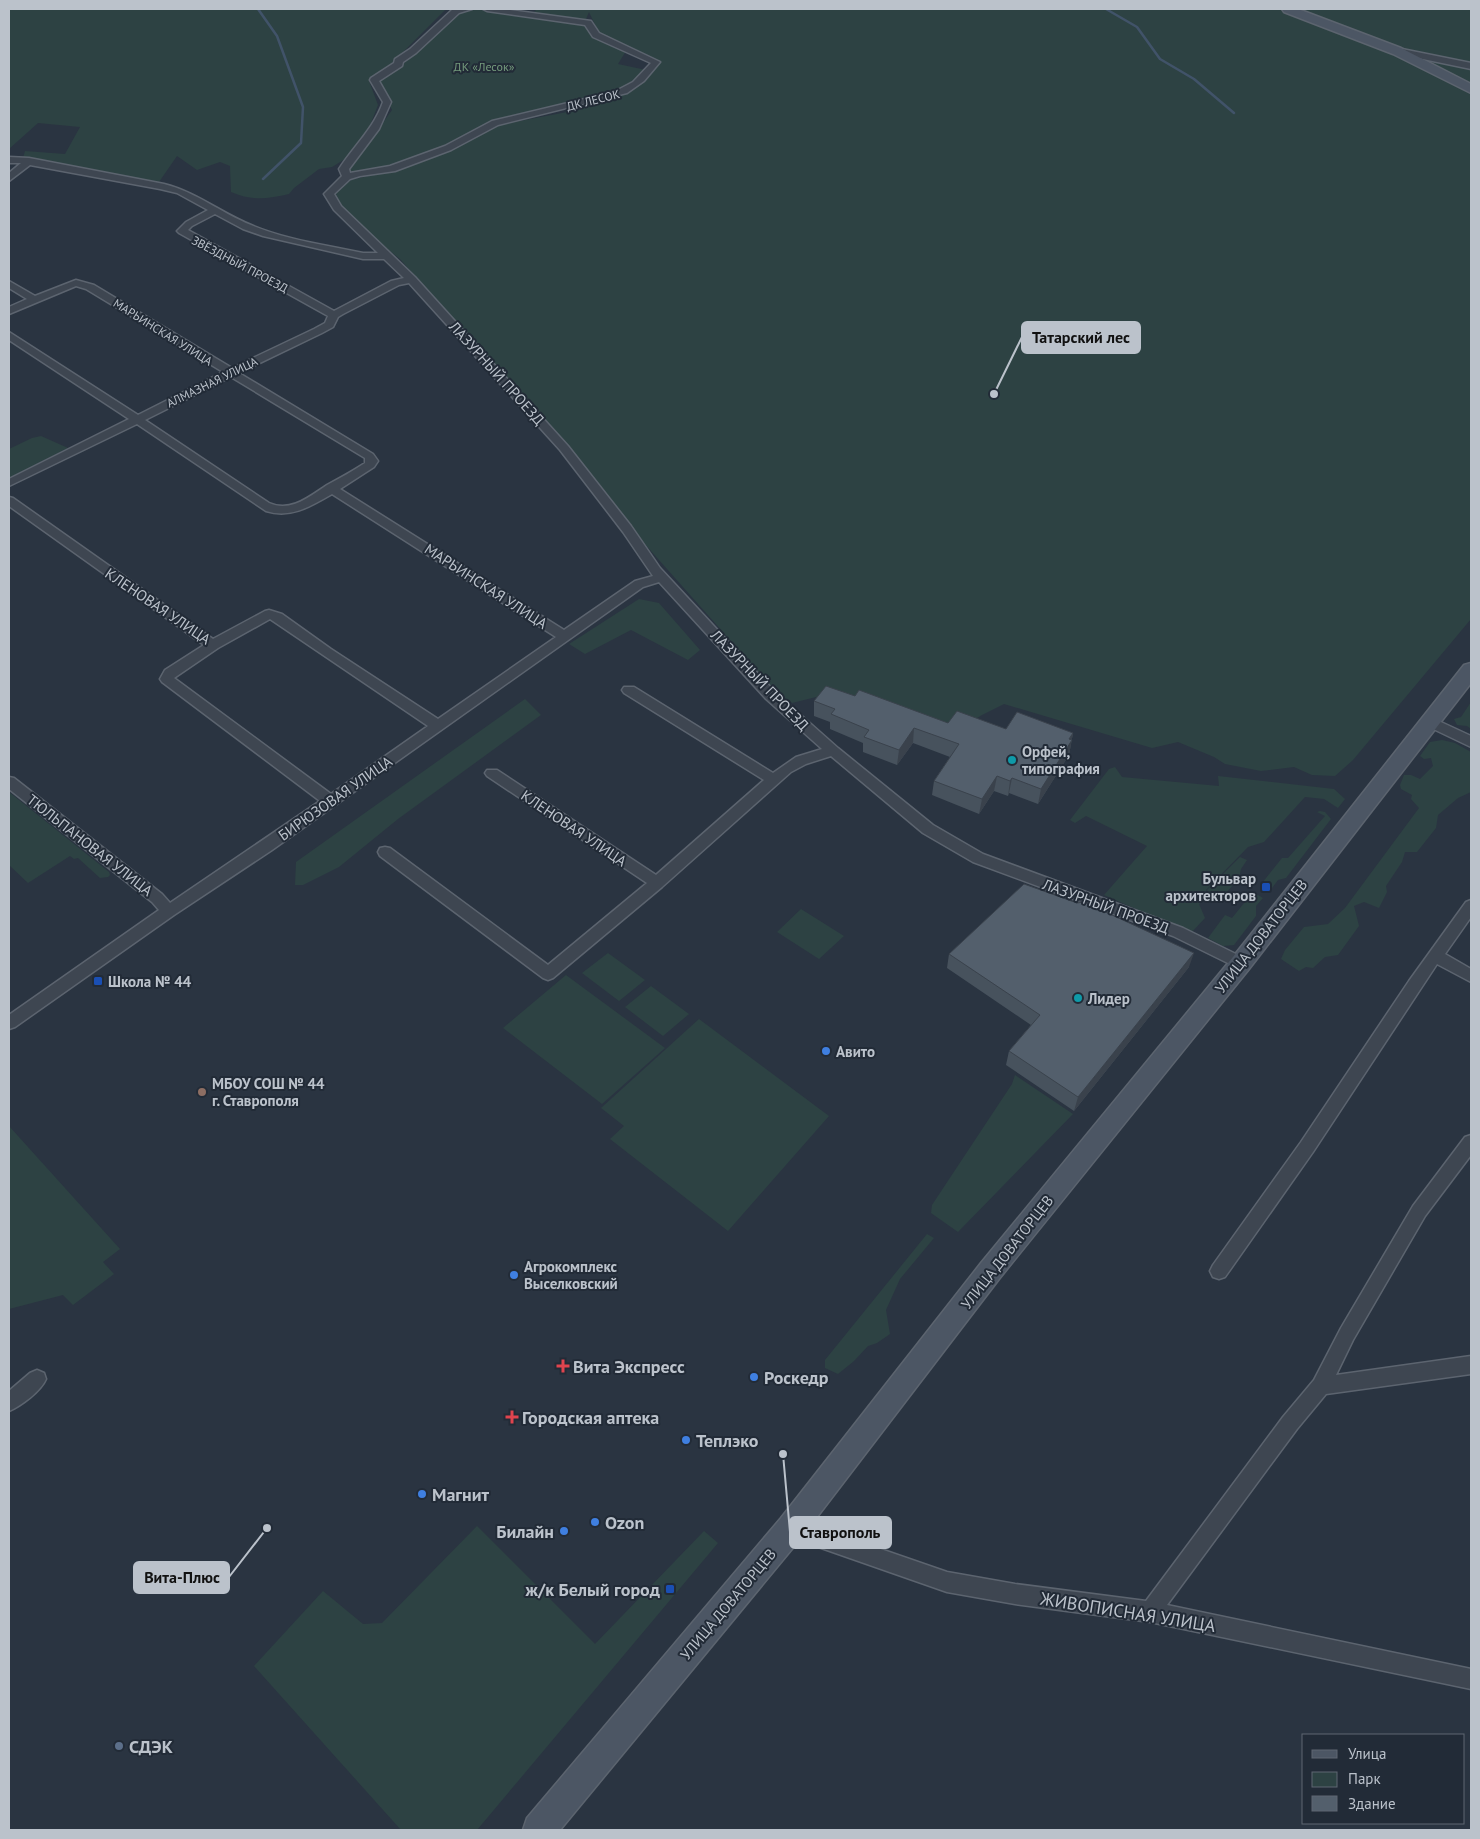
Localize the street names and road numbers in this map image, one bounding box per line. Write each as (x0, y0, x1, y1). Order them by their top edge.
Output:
street label: ДК ЛЕСОК (565, 86, 621, 114)
street label: ЗВЁЗДНЫЙ ПРОЕЗД (189, 232, 291, 296)
street label: МАРЬИНСКАЯ УЛИЦА (111, 295, 215, 369)
street label: ЛАЗУРНЫЙ ПРОЕЗД (445, 316, 549, 429)
street label: АЛМАЗНАЯ УЛИЦА (164, 353, 260, 411)
street label: МАРЬИНСКАЯ УЛИЦА (421, 539, 551, 633)
street label: КЛЕНОВАЯ УЛИЦА (102, 564, 215, 649)
street label: ЛАЗУРНЫЙ ПРОЕЗД (706, 625, 813, 735)
street label: БИРЮЗОВАЯ УЛИЦА (274, 751, 396, 844)
street label: КЛЕНОВАЯ УЛИЦА (518, 786, 631, 871)
street label: ТЮЛЬПАНОВАЯ УЛИЦА (23, 790, 157, 900)
street label: ЛАЗУРНЫЙ ПРОЕЗД (1039, 874, 1172, 938)
street label: УЛИЦА ДОВАТОРЦЕВ (1211, 875, 1311, 997)
street label: УЛИЦА ДОВАТОРЦЕВ (957, 1191, 1057, 1313)
street label: УЛИЦА ДОВАТОРЦЕВ (676, 1545, 780, 1663)
street label: ЖИВОПИСНАЯ УЛИЦА (1038, 1587, 1218, 1637)

